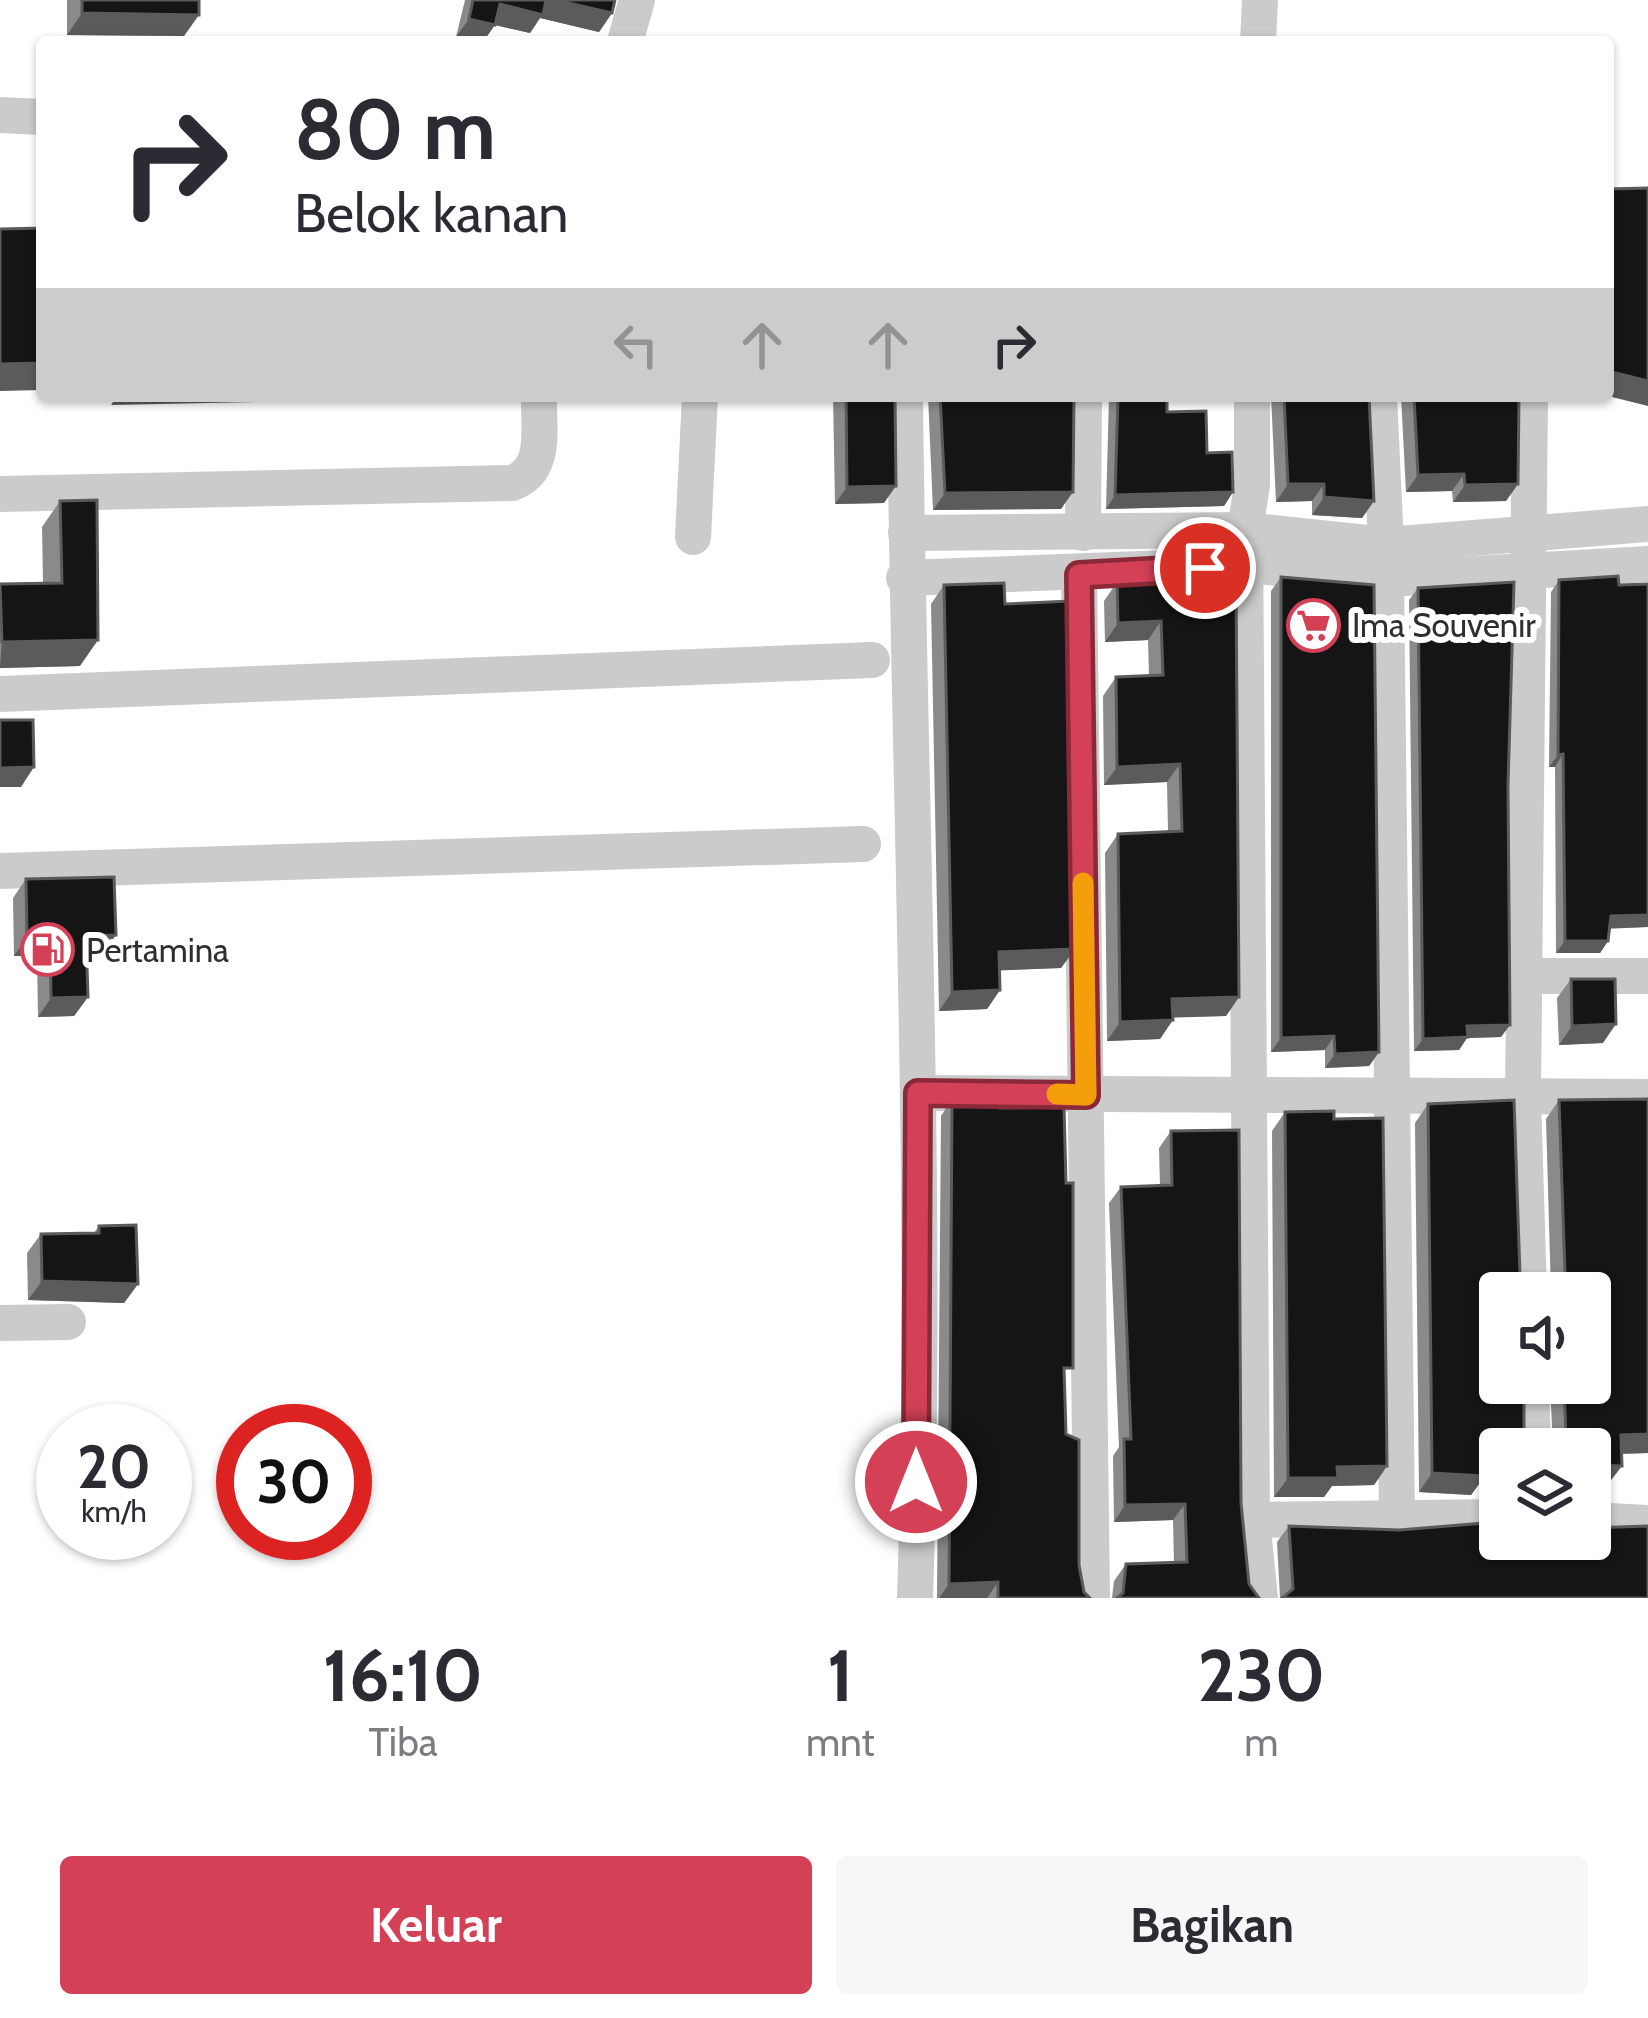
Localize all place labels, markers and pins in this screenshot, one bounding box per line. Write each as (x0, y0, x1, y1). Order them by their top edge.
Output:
pin (1154, 517, 1256, 619)
supermarket icon: Ima Souvenir (1285, 597, 1341, 653)
place label: Ima Souvenir (1352, 605, 1536, 645)
fuel station icon: Pertamina (19, 922, 75, 978)
place label: Pertamina (86, 930, 229, 970)

